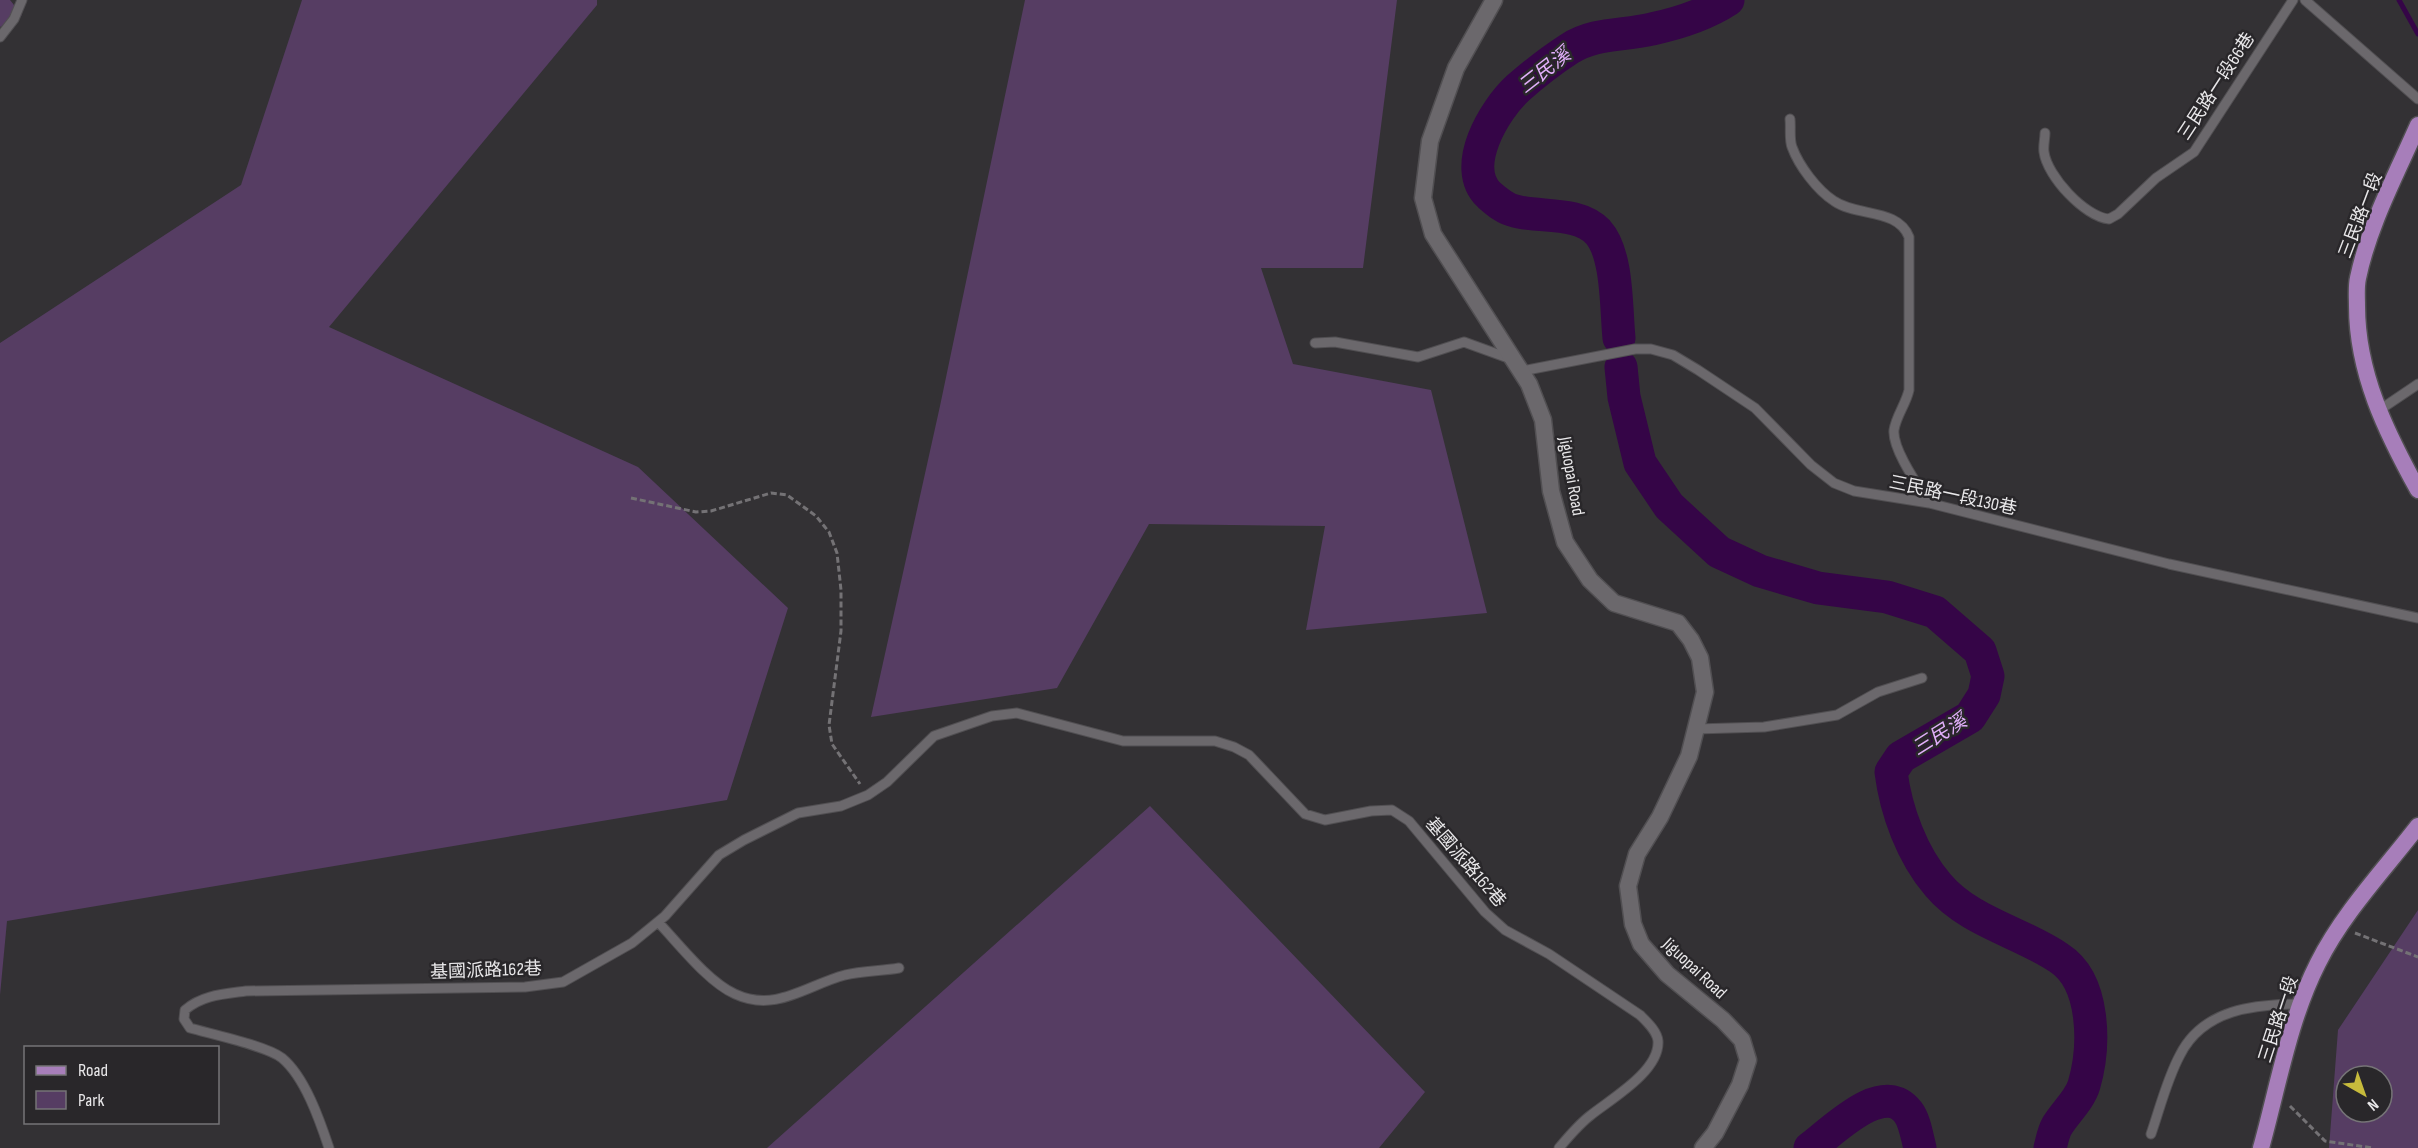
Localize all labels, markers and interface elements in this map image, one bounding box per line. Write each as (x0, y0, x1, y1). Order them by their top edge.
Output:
street label: 三民路一段66巷 (2174, 29, 2259, 144)
water label: 三民溪 (1514, 41, 1578, 99)
street label: 三民路一段 (2335, 169, 2386, 261)
street label: Jiguopai Road (1554, 434, 1589, 517)
street label: 三民路一段130巷 (1887, 472, 2019, 519)
water label: 三民溪 (1908, 707, 1974, 761)
street label: 基國派路162巷 (1421, 813, 1510, 911)
street label: Jiguopai Road (1658, 933, 1731, 1003)
street label: 基國派路162巷 (430, 958, 542, 983)
street label: 三民路一段 (2255, 973, 2302, 1065)
legend (24, 1046, 219, 1124)
text: Road (78, 1060, 108, 1081)
north arrow (2334, 1064, 2394, 1124)
text: Park (78, 1090, 104, 1111)
text: N (2363, 1094, 2382, 1114)

